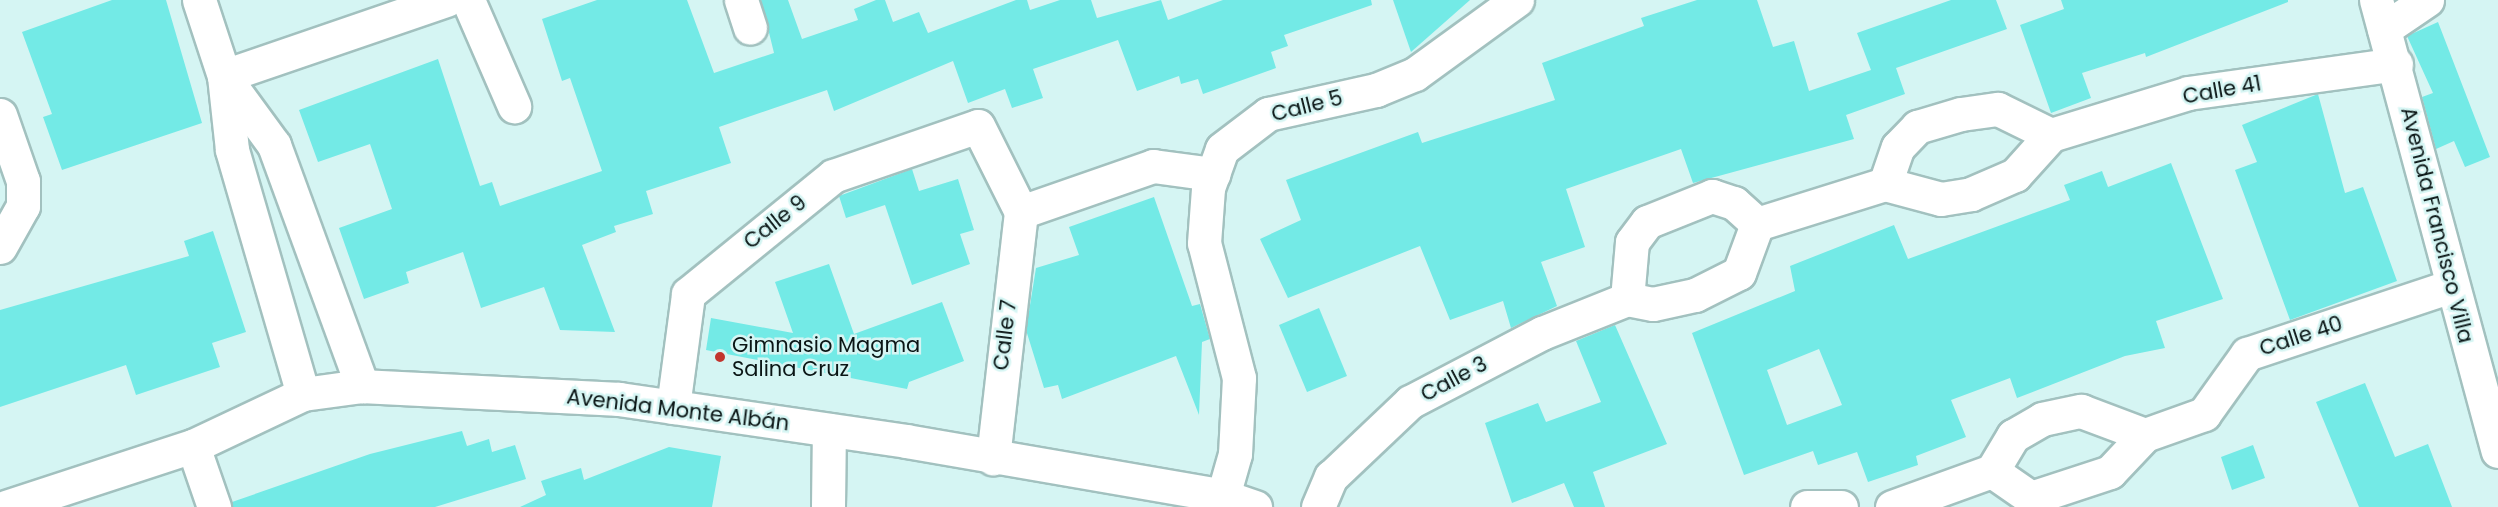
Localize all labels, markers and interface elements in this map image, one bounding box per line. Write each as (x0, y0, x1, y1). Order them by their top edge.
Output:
street label: Calle 41 (2181, 71, 2263, 109)
street label: Calle 5 (1269, 85, 1345, 127)
street label: Avenida Francisco Villa (2395, 104, 2479, 346)
street label: Calle 9 (739, 190, 811, 254)
street label: Calle 7 (988, 298, 1022, 372)
street label: Calle 40 (2256, 311, 2346, 361)
place label: Gimnasio Magma Salina Cruz (732, 332, 920, 382)
marker: Gimnasio Magma Salina Cruz (713, 350, 727, 364)
street label: Calle 3 (1416, 351, 1492, 407)
street label: Avenida Monte Albán (565, 384, 791, 436)

